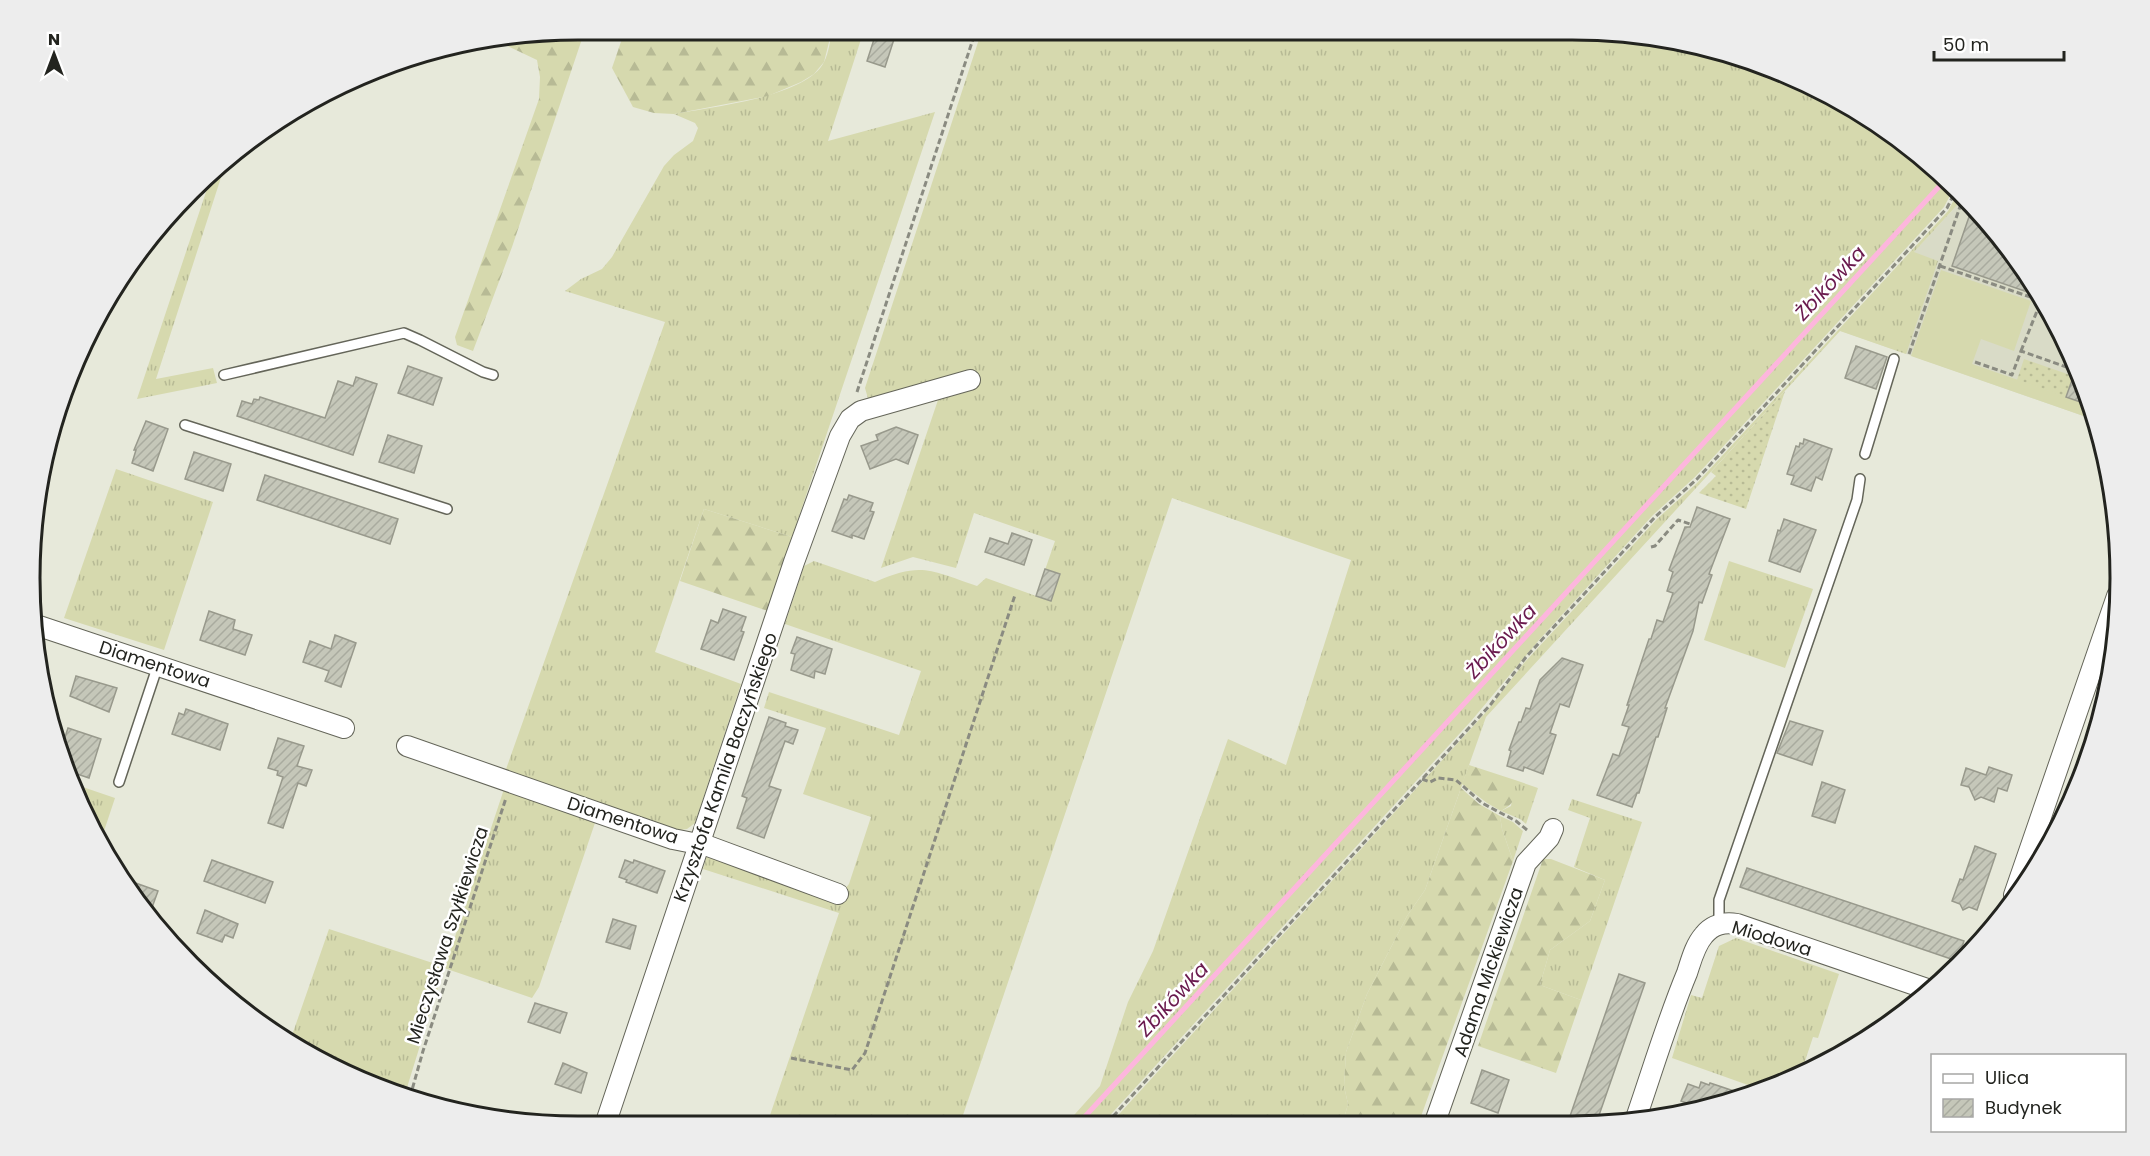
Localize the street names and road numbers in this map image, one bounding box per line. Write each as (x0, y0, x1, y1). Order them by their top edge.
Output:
street label: Krzysztofa Kamila Baczyńskiego (667, 629, 783, 905)
street label: Diamentowa (96, 634, 214, 694)
street label: Diamentowa (564, 790, 682, 850)
street label: Mieczysława Szyłkiewicza (400, 823, 494, 1047)
street label: Adama Mickiewicza (1447, 884, 1529, 1060)
street label: Miodowa (1729, 914, 1815, 962)

